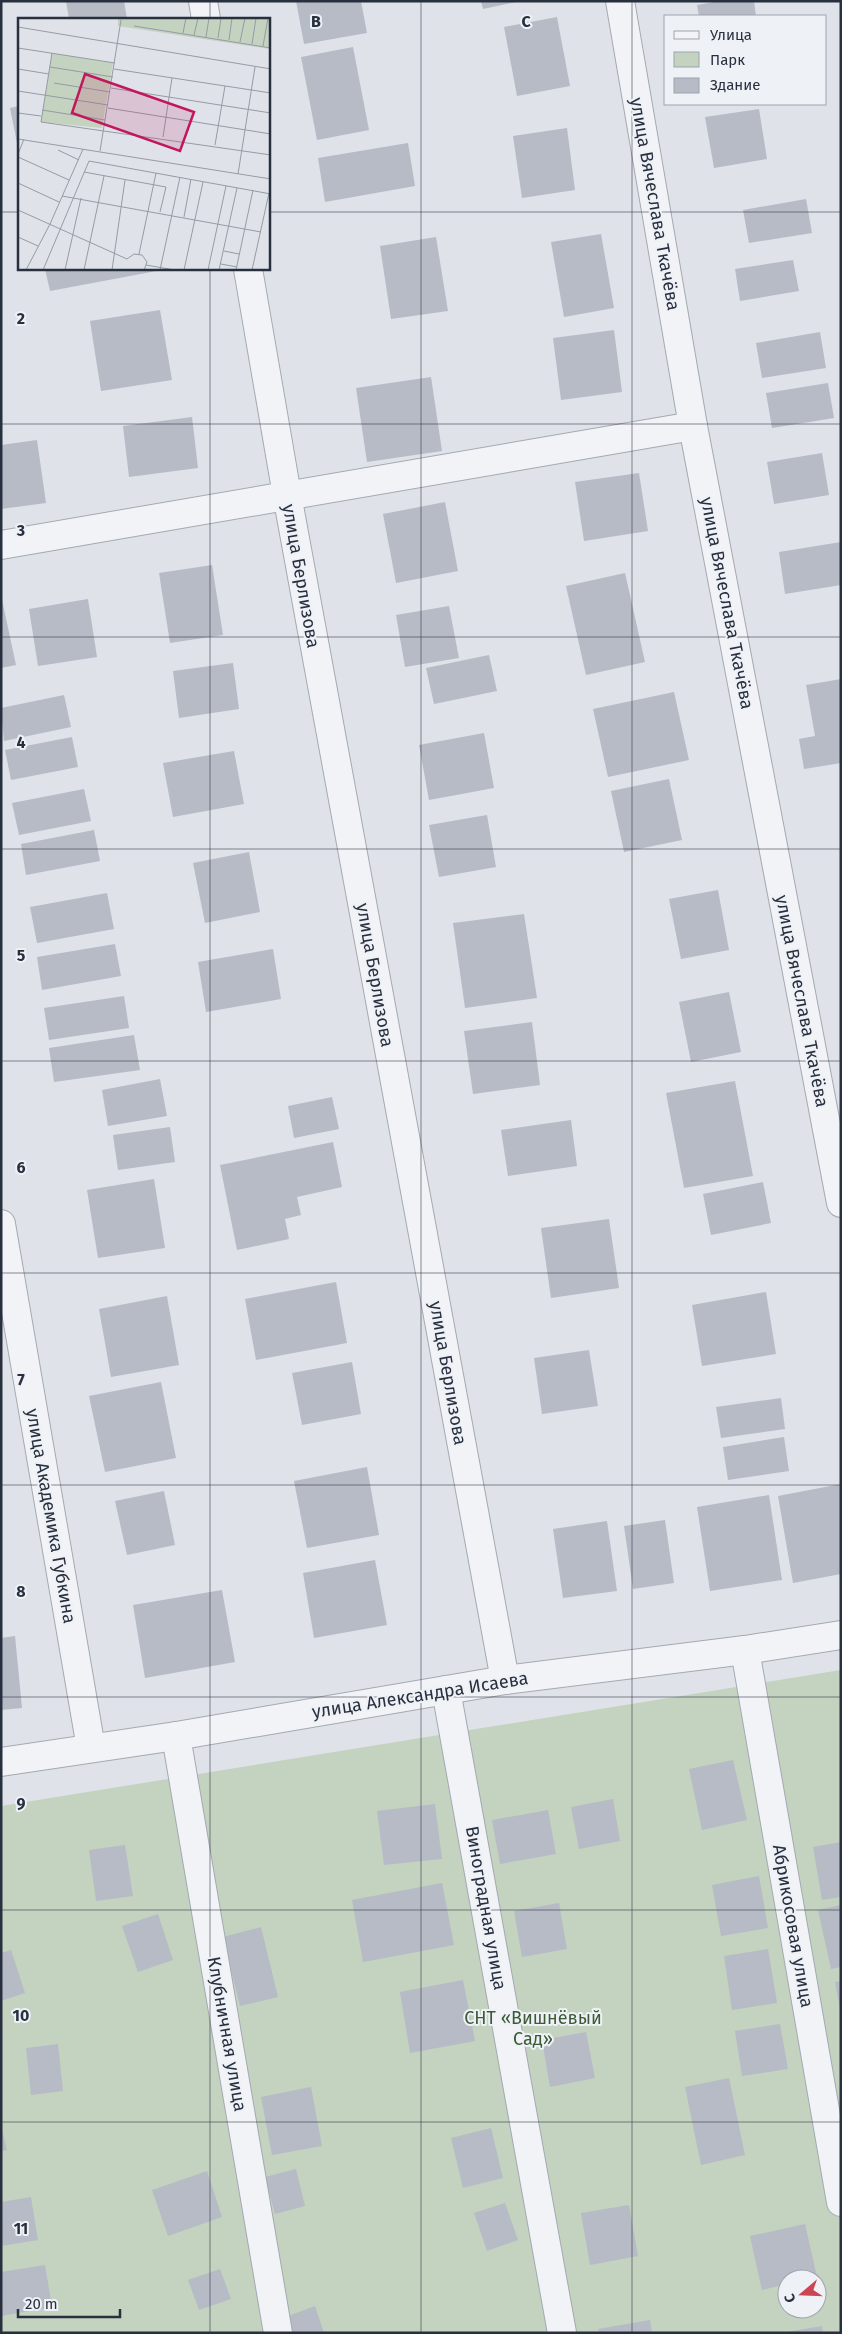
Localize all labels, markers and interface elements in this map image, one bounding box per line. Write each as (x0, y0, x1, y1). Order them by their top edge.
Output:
text: B (311, 12, 321, 31)
text: C (521, 12, 531, 31)
legend (664, 15, 827, 105)
inset map (18, 18, 270, 270)
text: Улица (710, 26, 752, 44)
text: Парк (710, 51, 745, 69)
text: Здание (710, 76, 760, 94)
street label: улица Вячеслава Ткачёва (625, 96, 685, 312)
text: 2 (17, 309, 25, 328)
street label: улица Вячеслава Ткачёва (696, 495, 758, 711)
street label: улица Берлизова (277, 502, 325, 650)
text: 3 (16, 521, 25, 540)
text: 4 (16, 733, 26, 752)
street label: улица Вячеслава Ткачёва (771, 893, 833, 1109)
street label: улица Берлизова (351, 901, 399, 1049)
text: 5 (17, 946, 26, 965)
text: 6 (16, 1158, 26, 1177)
street label: улица Берлизова (424, 1299, 472, 1447)
text: 7 (17, 1370, 25, 1389)
street label: улица Академика Губкина (21, 1407, 81, 1625)
text: 8 (16, 1582, 26, 1601)
street label: улица Александра Исаева (310, 1667, 530, 1723)
text: 9 (17, 1794, 26, 1813)
street label: Виноградная улица (461, 1824, 511, 1992)
street label: Абрикосовая улица (768, 1843, 818, 2009)
street label: Клубничная улица (203, 1955, 251, 2113)
text: 10 (13, 2006, 29, 2025)
park label: СНТ «Вишнёвый Cад» (464, 2007, 602, 2050)
text: 11 (14, 2219, 28, 2238)
north arrow (777, 2269, 827, 2319)
scale bar (18, 2286, 120, 2318)
text: С (781, 2291, 800, 2305)
text: 20 m (25, 2295, 58, 2313)

